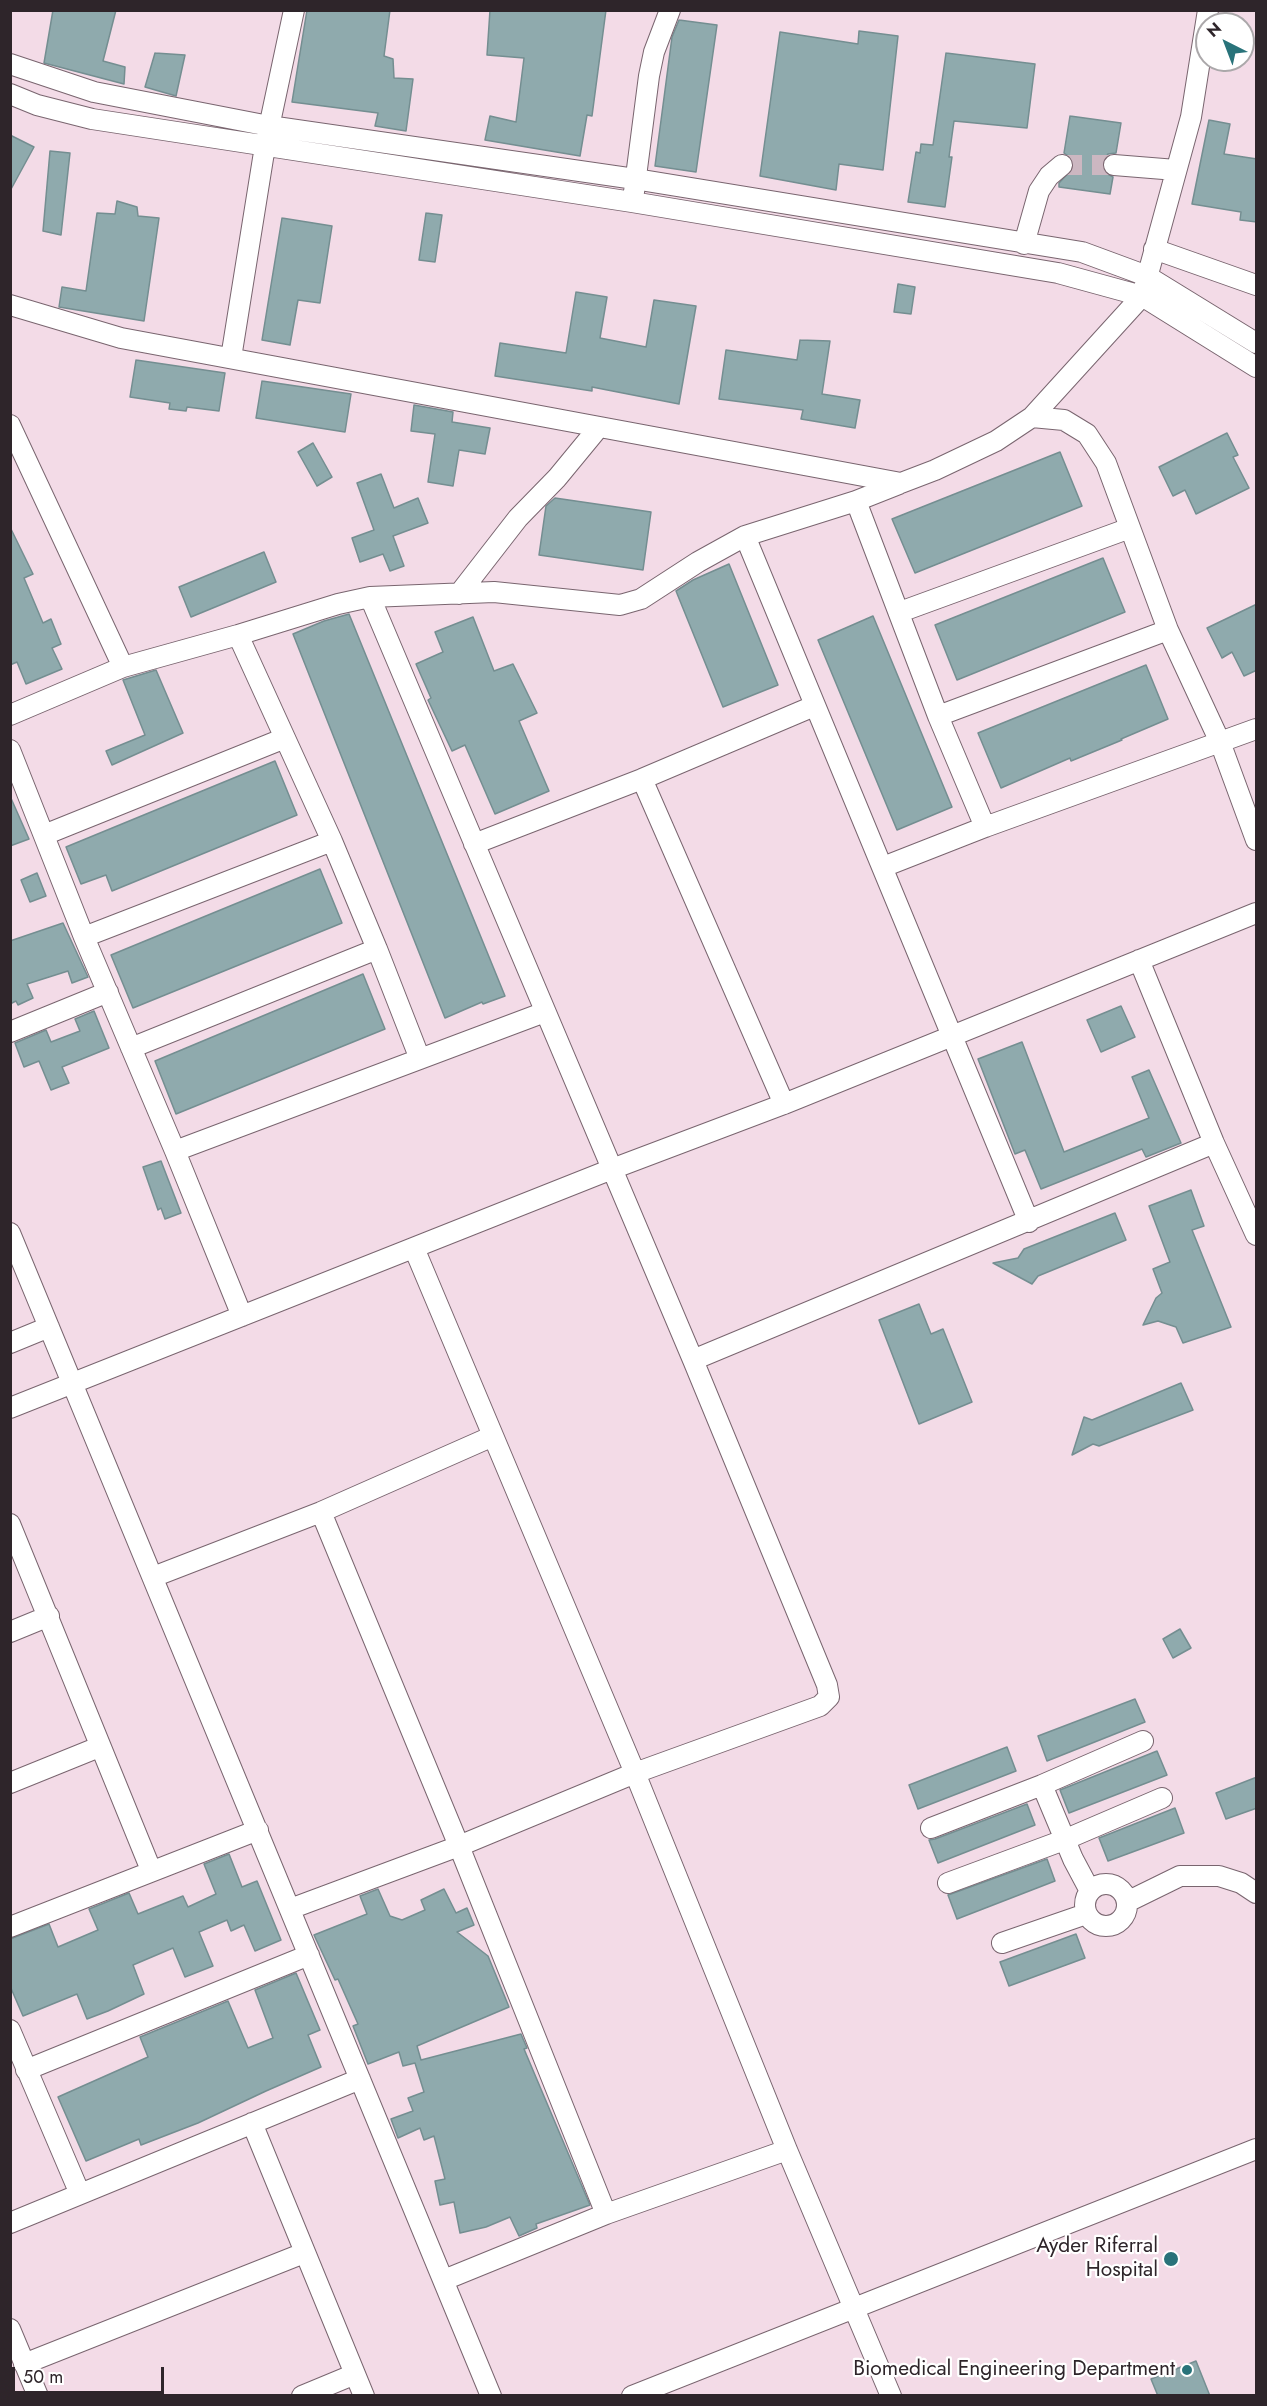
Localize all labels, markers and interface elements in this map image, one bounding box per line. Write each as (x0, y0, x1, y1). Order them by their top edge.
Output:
north arrow (1195, 12, 1255, 72)
text: N (1202, 17, 1226, 43)
place label: Ayder Riferral Hospital (1036, 2234, 1158, 2284)
marker: Ayder Riferral Hospital (1162, 2250, 1180, 2268)
scale bar (15, 2355, 166, 2393)
place label: Biomedical Engineering Department (853, 2357, 1175, 2383)
marker: Biomedical Engineering Department (1180, 2363, 1194, 2377)
text: 50 m (23, 2364, 63, 2390)

